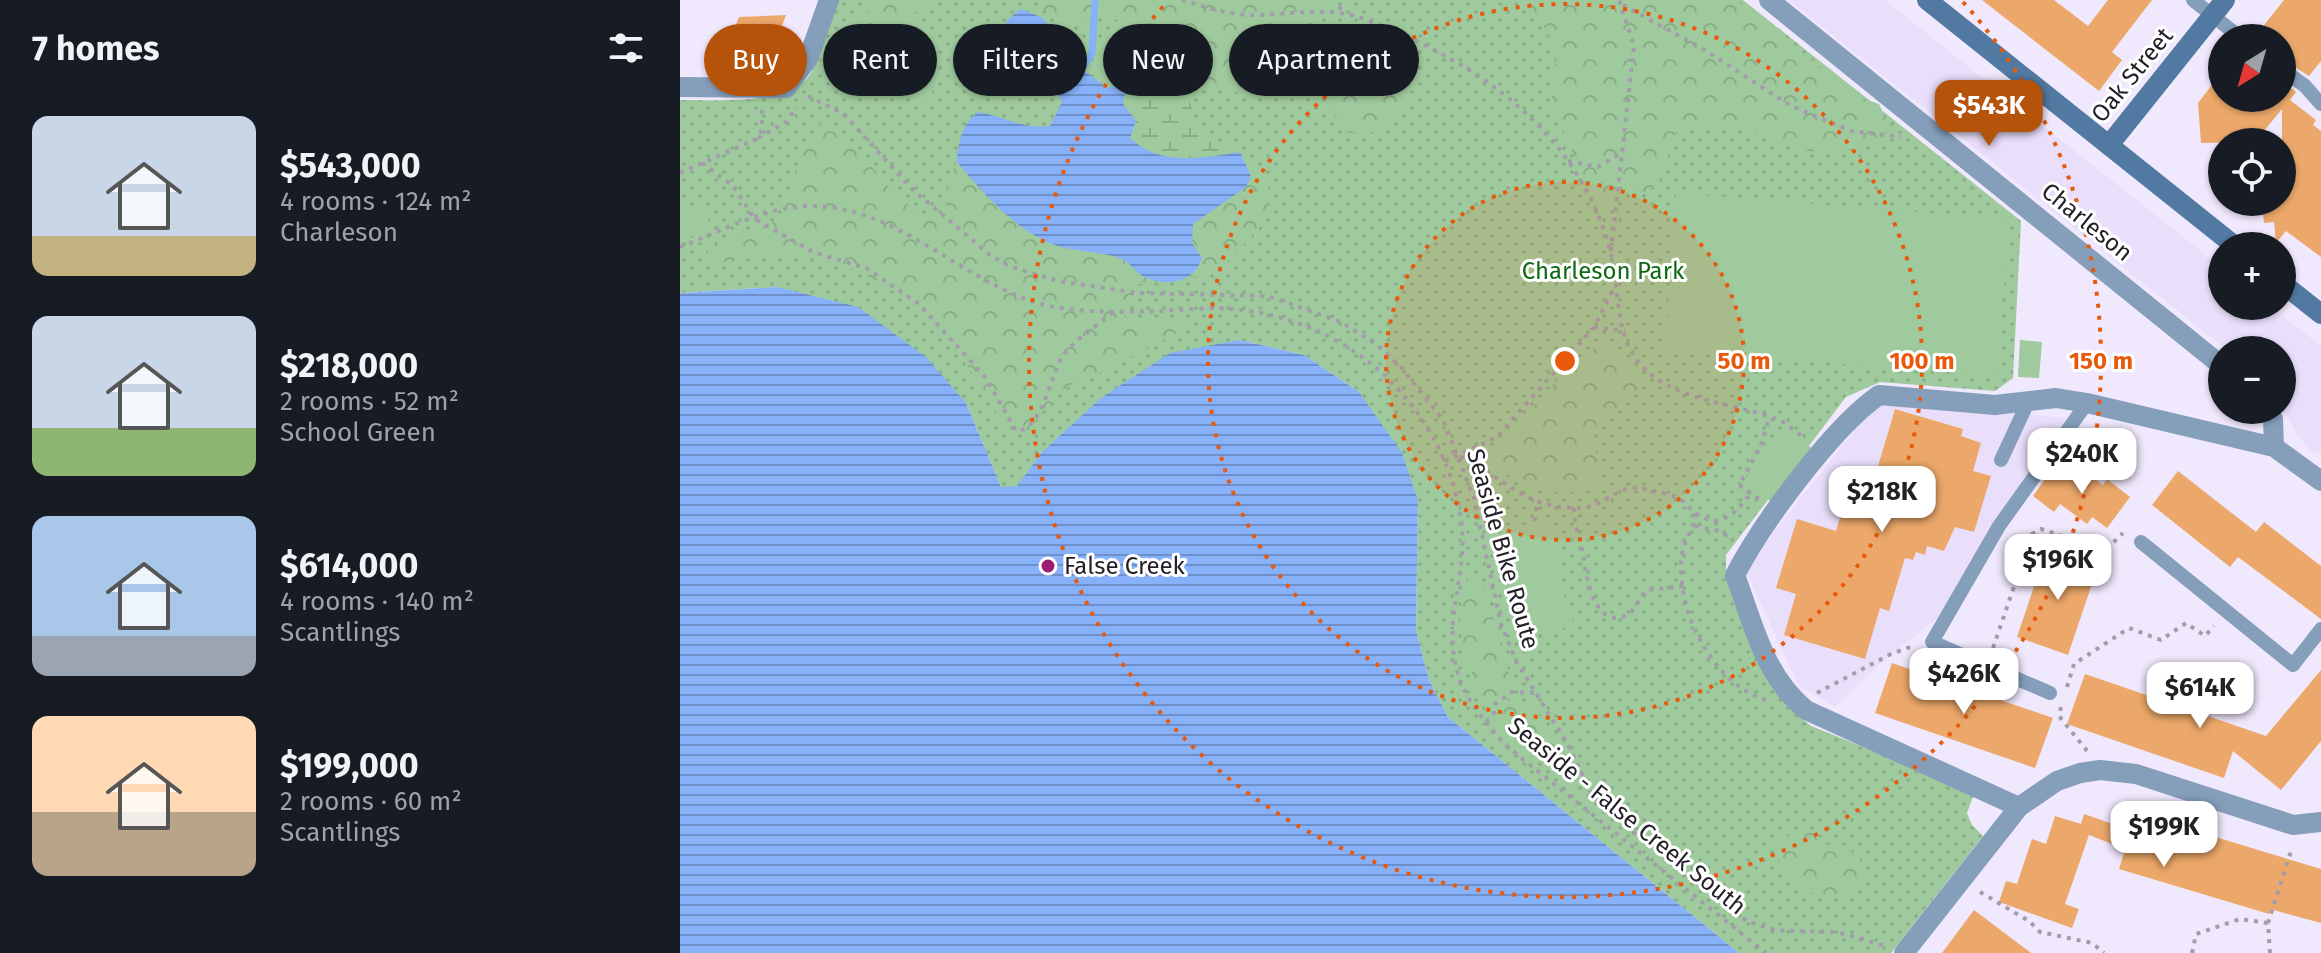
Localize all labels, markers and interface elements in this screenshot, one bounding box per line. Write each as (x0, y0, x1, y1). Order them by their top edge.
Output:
street label: Oak Street (2086, 22, 2179, 128)
chip: Buy (704, 24, 807, 96)
chip: Rent (823, 24, 937, 96)
chip: Filters (953, 24, 1087, 96)
chip: New (1103, 24, 1213, 96)
chip: Apartment (1229, 24, 1419, 96)
north arrow (2208, 24, 2296, 112)
map controls (2208, 24, 2296, 424)
icon: filters (604, 26, 648, 70)
text: 7 homes (32, 28, 159, 69)
pin: $543K (1933, 80, 2045, 148)
text: $543K (1953, 90, 2025, 121)
button: locate (2208, 128, 2296, 216)
text: $543,000 (280, 145, 421, 186)
icon: home (96, 148, 192, 244)
street label: Charleson (2036, 177, 2138, 267)
text: 4 rooms · 124 m² (280, 186, 472, 217)
text: Charleson (280, 217, 398, 248)
button: + (2208, 232, 2296, 320)
park label: Charleson Park (1522, 257, 1685, 285)
button: − (2208, 336, 2296, 424)
text: $218,000 (280, 345, 418, 386)
centre of rings (1551, 347, 1579, 375)
text: 50 m (1718, 347, 1770, 375)
text: 100 m (1889, 347, 1955, 375)
text: 150 m (2069, 347, 2133, 375)
icon: home (96, 348, 192, 444)
text: 2 rooms · 52 m² (280, 386, 459, 417)
text: School Green (280, 417, 436, 448)
pin: $240K (2026, 428, 2138, 496)
text: $240K (2045, 438, 2119, 469)
street label: Seaside Bike Route (1461, 446, 1545, 652)
pin: $218K (1826, 466, 1938, 534)
text: $218K (1847, 476, 1917, 507)
pin: $196K (2002, 534, 2114, 602)
text: $196K (2022, 544, 2094, 575)
text: $614,000 (280, 545, 418, 586)
icon: home (96, 548, 192, 644)
place label: False Creek (1064, 552, 1186, 580)
marker: False Creek (1039, 557, 1057, 575)
text: 4 rooms · 140 m² (280, 586, 474, 617)
text: Scantlings (280, 617, 401, 648)
pin: $426K (1908, 648, 2020, 716)
text: $426K (1927, 658, 2001, 689)
pin: $614K (2144, 662, 2256, 730)
text: $614K (2165, 672, 2235, 703)
street label: Seaside - False Creek South (1503, 711, 1751, 921)
text: $199,000 (280, 745, 419, 786)
icon: home (96, 748, 192, 844)
text: 2 rooms · 60 m² (280, 786, 462, 817)
pin: $199K (2108, 801, 2220, 869)
text: $199K (2129, 811, 2199, 842)
text: Scantlings (280, 817, 401, 848)

